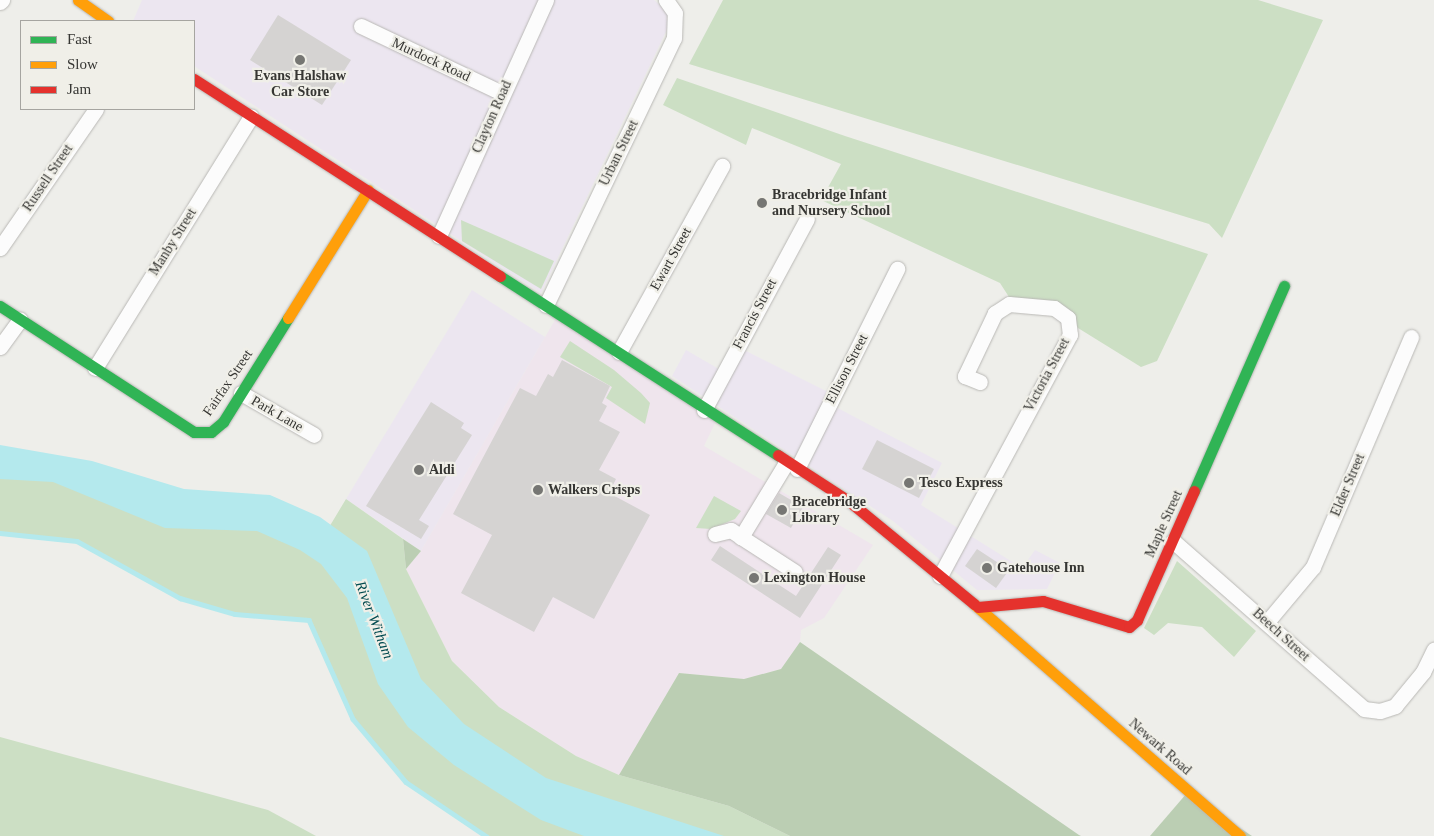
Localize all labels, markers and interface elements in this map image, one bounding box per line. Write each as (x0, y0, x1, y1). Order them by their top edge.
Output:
legend (20, 20, 195, 110)
text: Fast (67, 31, 92, 47)
street label: Murdock Road (389, 35, 473, 85)
marker: Evans Halshaw Car Store (294, 54, 306, 66)
text: Slow (67, 56, 98, 72)
place label: Evans Halshaw Car Store (254, 68, 346, 100)
street label: Clayton Road (469, 78, 515, 156)
text: Jam (67, 81, 91, 97)
street label: Urban Street (596, 117, 642, 189)
street label: Russell Street (19, 141, 77, 215)
place label: Bracebridge Infant and Nursery School (772, 187, 890, 220)
marker: Bracebridge Infant and Nursery School (756, 197, 768, 209)
street label: Manby Street (146, 205, 200, 279)
street label: Ewart Street (647, 224, 695, 294)
street label: Francis Street (729, 276, 781, 352)
street label: Ellison Street (822, 331, 872, 407)
street label: Victoria Street (1021, 335, 1073, 415)
street label: Fairfax Street (200, 347, 256, 419)
street label: Park Lane (248, 392, 306, 436)
street label: Elder Street (1327, 451, 1369, 519)
place label: Aldi (429, 462, 455, 478)
marker: Aldi (413, 464, 425, 476)
place label: Tesco Express (919, 475, 1003, 491)
marker: Tesco Express (903, 477, 915, 489)
place label: Walkers Crisps (548, 482, 640, 498)
marker: Walkers Crisps (532, 484, 544, 496)
street label: Maple Street (1142, 488, 1186, 560)
place label: Bracebridge Library (792, 494, 866, 526)
marker: Bracebridge Library (776, 504, 788, 516)
place label: Gatehouse Inn (997, 560, 1085, 576)
marker: Gatehouse Inn (981, 562, 993, 574)
place label: Lexington House (764, 570, 866, 586)
marker: Lexington House (748, 572, 760, 584)
water label: River Witham (351, 578, 397, 662)
street label: Beech Street (1249, 605, 1313, 665)
street label: Newark Road (1125, 715, 1195, 779)

